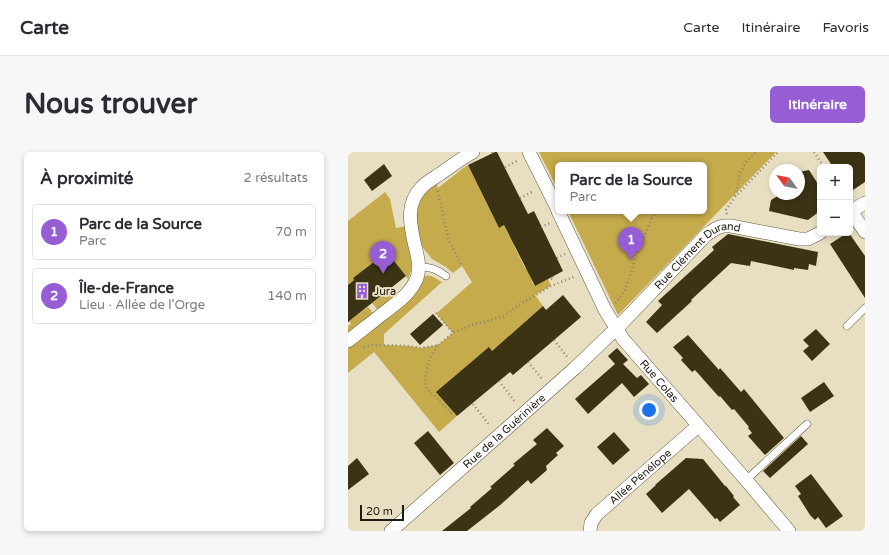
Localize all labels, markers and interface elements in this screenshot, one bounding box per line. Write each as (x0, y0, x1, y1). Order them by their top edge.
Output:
text: Carte (20, 17, 69, 39)
text: Carte (683, 19, 719, 36)
text: Itinéraire (741, 19, 800, 36)
text: Favoris (822, 19, 869, 36)
button: Itinéraire (770, 86, 865, 123)
text: Nous trouver (24, 87, 197, 121)
popup (555, 162, 707, 214)
north arrow (769, 164, 805, 200)
map controls (817, 164, 853, 236)
button: + (817, 164, 853, 200)
text: À proximité (40, 168, 133, 189)
text: 2 résultats (244, 170, 308, 186)
text: Parc de la Source (570, 171, 692, 189)
text: Parc (570, 189, 597, 205)
button: − (817, 200, 853, 236)
text: Parc de la Source (79, 215, 202, 233)
street label: Rue Clément Durand (651, 219, 742, 292)
text: 1 (50, 224, 58, 240)
text: 70 m (275, 224, 307, 240)
pin: 1 (618, 227, 644, 260)
text: Parc (79, 233, 106, 249)
pin: 2 (370, 241, 396, 274)
text: Île-de-France (79, 279, 174, 297)
building icon: Jura (353, 282, 371, 300)
place label: Jura (374, 285, 396, 298)
text: 2 (50, 288, 58, 304)
text: 140 m (267, 288, 307, 304)
text: Lieu · Allée de l'Orge (79, 297, 205, 313)
street label: Rue Colas (637, 357, 681, 405)
street label: Rue de la Guérinière (460, 391, 548, 471)
your location (639, 400, 659, 420)
street label: Allée Pénélope (606, 446, 674, 507)
scale bar (360, 503, 404, 522)
text: 20 m (366, 505, 393, 518)

